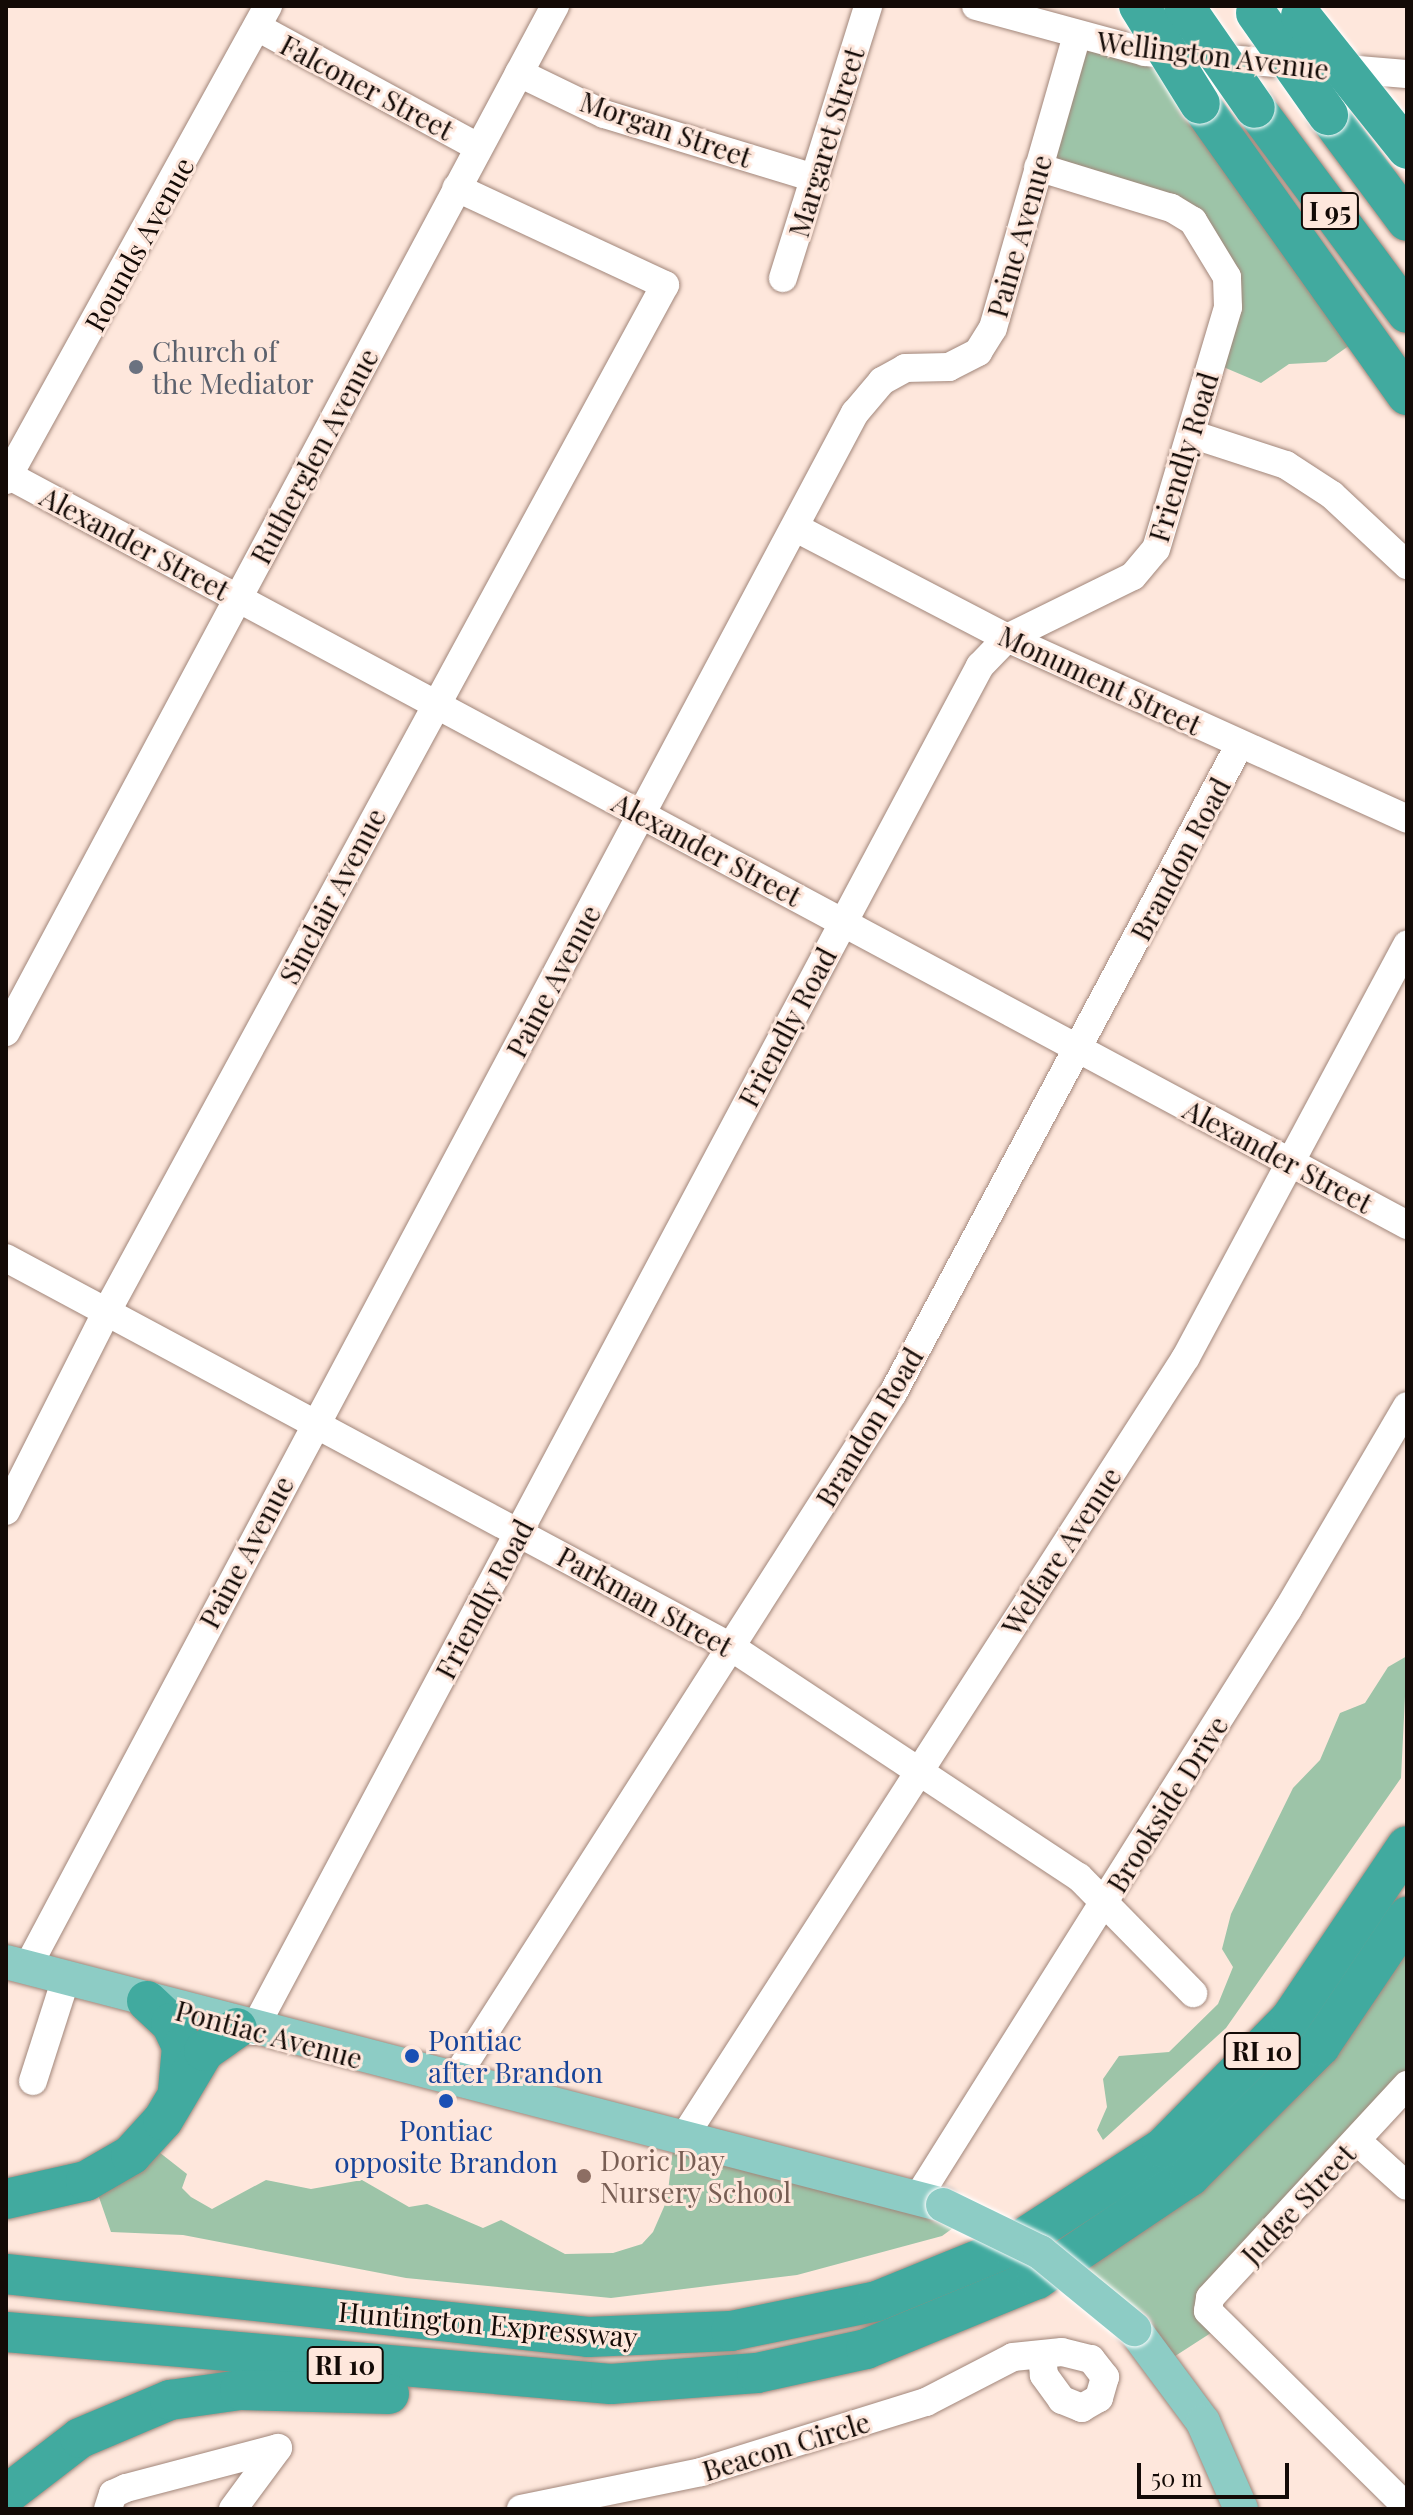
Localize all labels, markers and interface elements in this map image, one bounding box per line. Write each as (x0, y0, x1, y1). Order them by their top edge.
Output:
street label: Wellington Avenue (1095, 24, 1331, 86)
street label: Falconer Street (275, 27, 459, 147)
street label: Margaret Street (781, 43, 871, 241)
street label: Morgan Street (576, 84, 756, 174)
street label: Paine Avenue (980, 150, 1058, 322)
street label: Rounds Avenue (77, 151, 201, 337)
road number: I 95 (1300, 189, 1360, 233)
place label: Church of the Mediator (152, 334, 314, 400)
street label: Rutherglen Avenue (243, 342, 385, 570)
marker: Church of the Mediator (127, 358, 145, 376)
street label: Friendly Road (1141, 368, 1225, 546)
street label: Alexander Street (35, 479, 235, 607)
street label: Monument Street (993, 618, 1207, 742)
street label: Brandon Road (1123, 772, 1237, 946)
street label: Alexander Street (607, 785, 807, 913)
street label: Sinclair Avenue (271, 802, 393, 990)
street label: Paine Avenue (499, 899, 607, 1063)
street label: Friendly Road (731, 941, 843, 1113)
street label: Alexander Street (1178, 1092, 1378, 1220)
street label: Brandon Road (808, 1341, 930, 1513)
street label: Welfare Avenue (994, 1460, 1128, 1642)
street label: Paine Avenue (192, 1470, 300, 1634)
street label: Friendly Road (428, 1513, 540, 1685)
street label: Parkman Street (552, 1539, 738, 1663)
street label: Brookside Drive (1099, 1710, 1235, 1898)
street label: Pontiac Avenue (171, 1993, 367, 2075)
place label: Pontiac after Brandon (428, 2023, 604, 2089)
road number: RI 10 (1222, 2029, 1302, 2073)
marker: Pontiac after Brandon (403, 2047, 421, 2065)
marker: Pontiac opposite Brandon (437, 2092, 455, 2110)
place label: Pontiac opposite Brandon (334, 2113, 558, 2179)
street label: Judge Street (1234, 2137, 1362, 2271)
place label: Doric Day Nursery School (600, 2143, 792, 2209)
marker: Doric Day Nursery School (575, 2167, 593, 2185)
street label: Huntington Expressway (337, 2294, 639, 2354)
road number: RI 10 (305, 2343, 385, 2387)
street label: Beacon Circle (698, 2405, 874, 2487)
scale bar (1141, 2447, 1293, 2497)
text: 50 m (1151, 2461, 1203, 2493)

